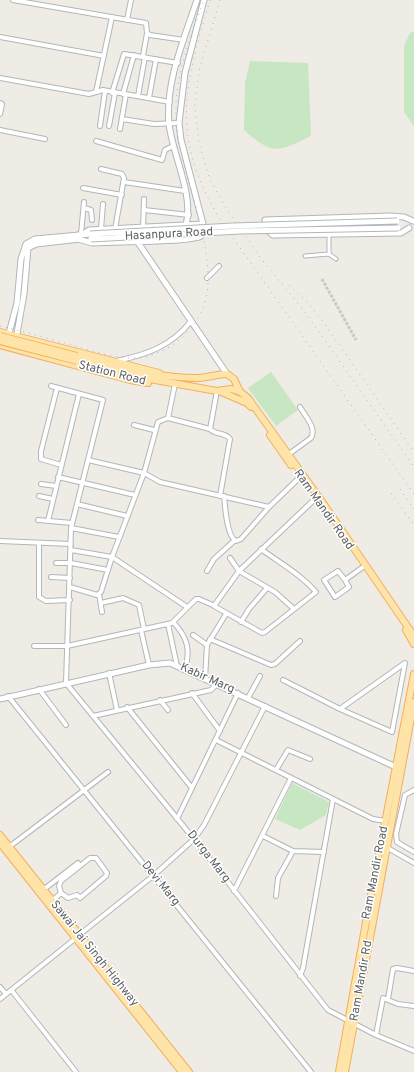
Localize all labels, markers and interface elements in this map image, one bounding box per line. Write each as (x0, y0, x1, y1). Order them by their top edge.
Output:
street label: Hasanpura Road (125, 226, 213, 244)
street label: Station Road (77, 359, 147, 389)
street label: Ram Mandir Road (290, 467, 356, 553)
street label: Kabir Marg (177, 661, 237, 697)
street label: Ram Mandir Road (360, 825, 392, 921)
street label: Durga Marg (183, 828, 233, 886)
street label: Devi Marg (138, 859, 182, 909)
street label: Sawai Jai Singh Highway (47, 898, 141, 1010)
street label: Ram Mandir Rd (348, 940, 376, 1022)

